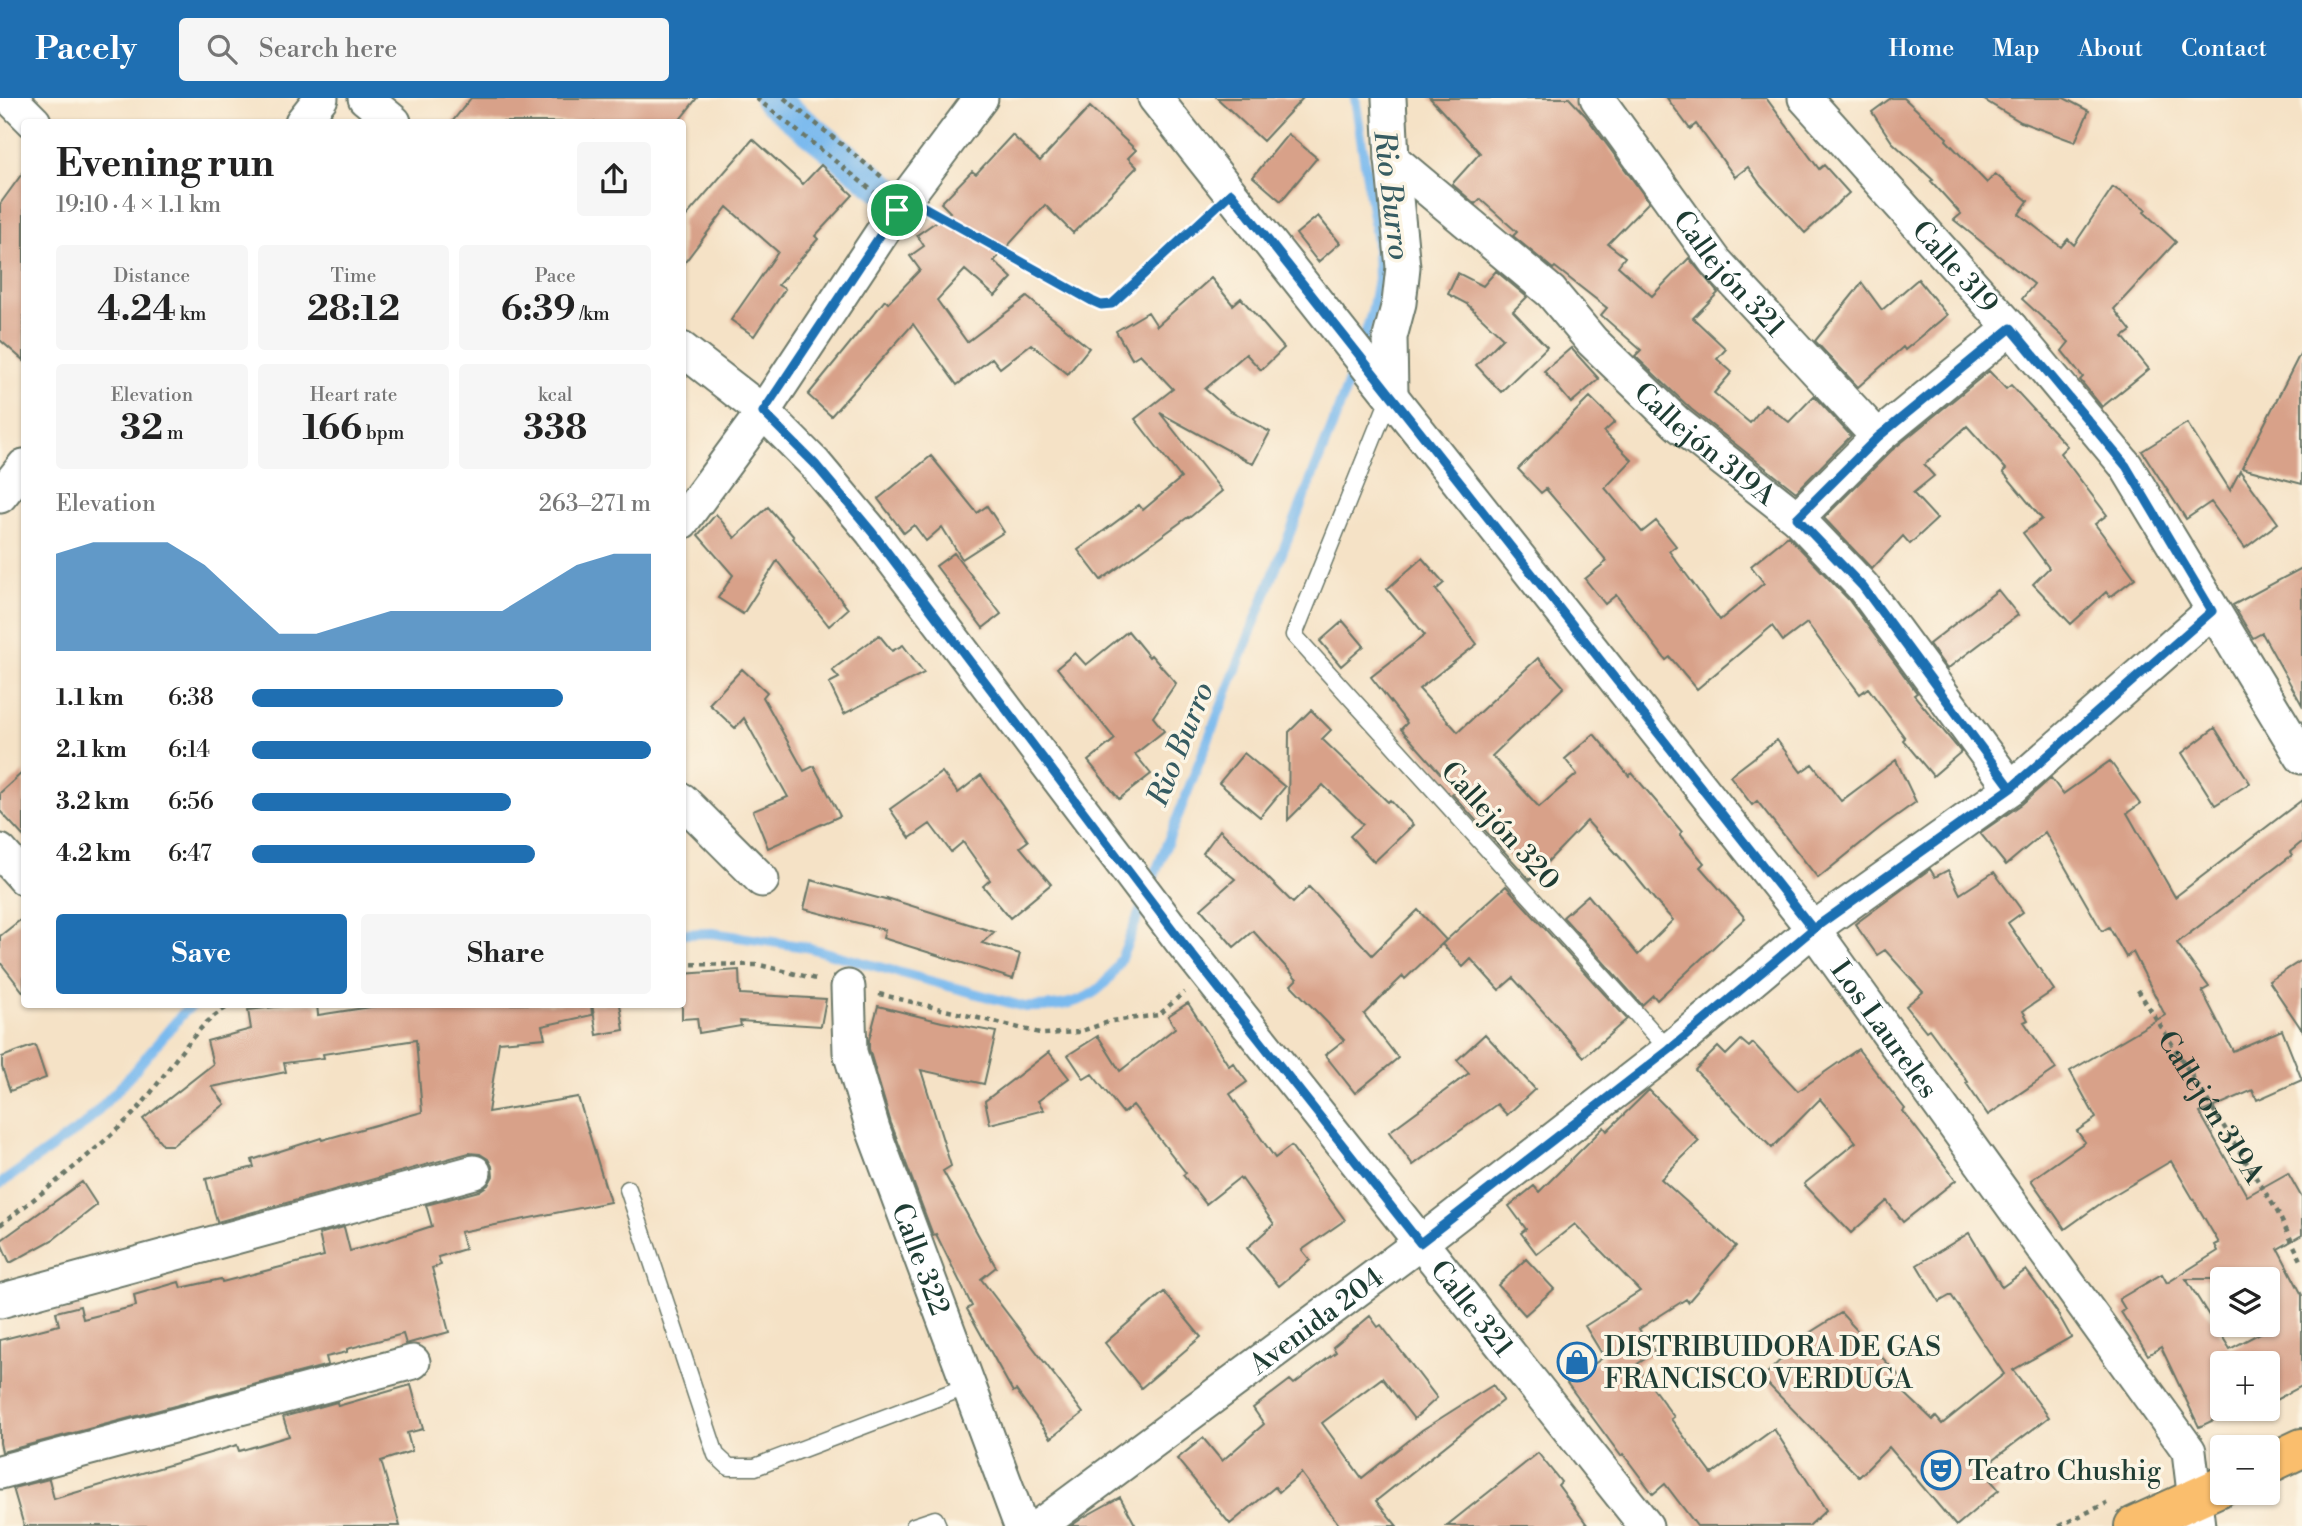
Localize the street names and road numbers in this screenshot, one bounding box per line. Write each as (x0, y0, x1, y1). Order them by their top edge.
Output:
street label: Callejón 321 (1665, 204, 1792, 345)
street label: Calle 319 (1904, 214, 2005, 321)
street label: Callejón 319A (1626, 375, 1783, 514)
street label: Callejón 320 (1433, 754, 1567, 898)
street label: Los Laureles (1822, 954, 1945, 1106)
street label: Callejón 319A (2149, 1025, 2272, 1191)
street label: Calle 322 (883, 1198, 957, 1320)
street label: Calle 321 (1422, 1253, 1520, 1364)
street label: Avenida 204 (1242, 1260, 1391, 1383)

